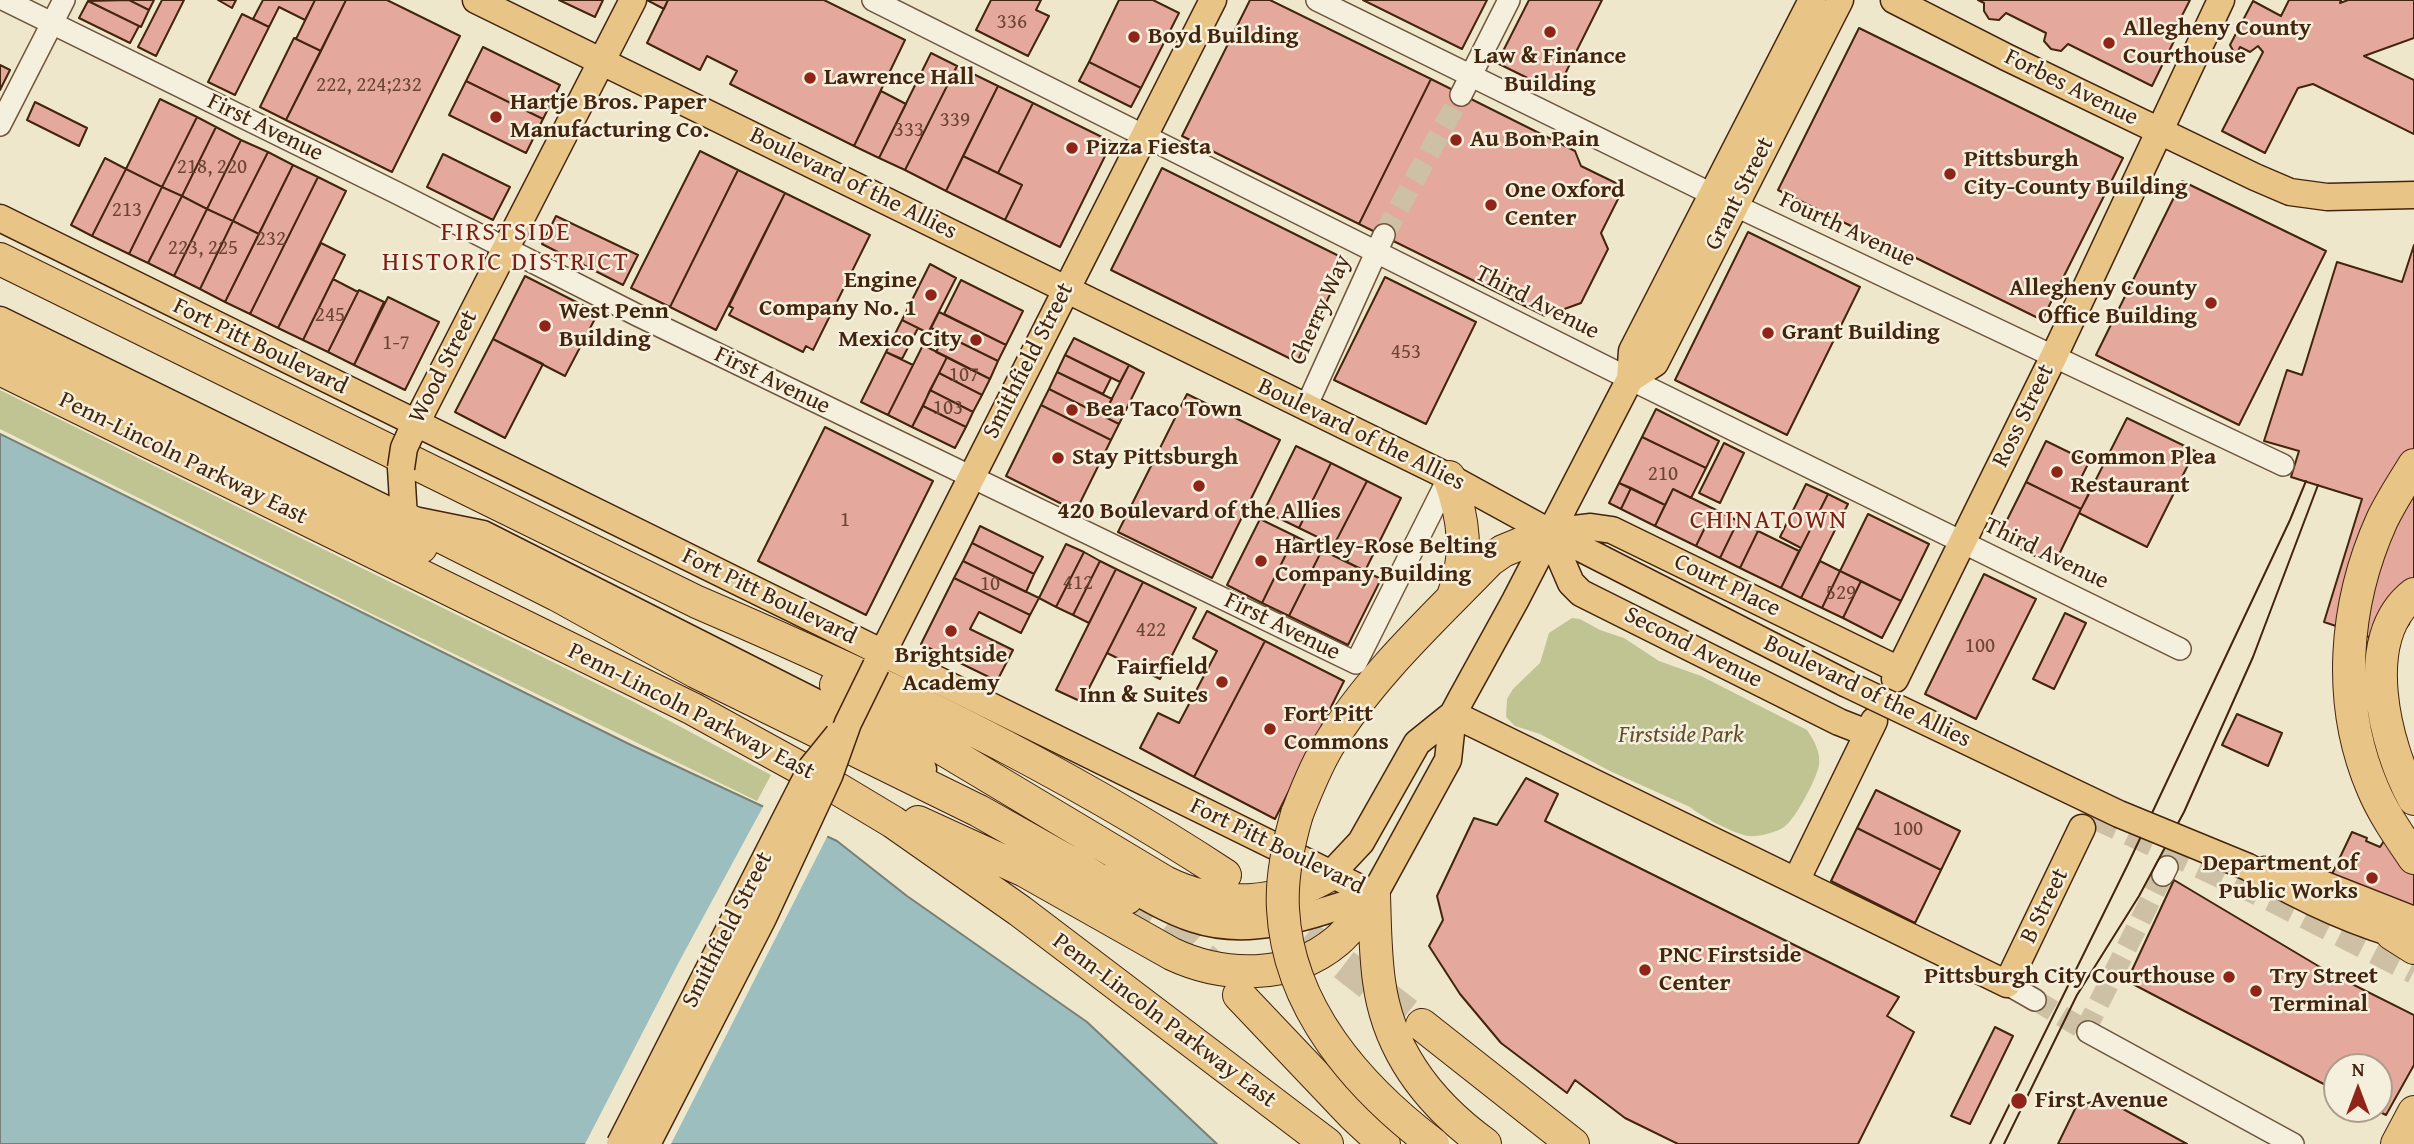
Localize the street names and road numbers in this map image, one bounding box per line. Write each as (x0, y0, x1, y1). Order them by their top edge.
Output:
street label: Forbes Avenue (1999, 43, 2143, 133)
street label: First Avenue (202, 88, 328, 168)
street label: Boulevard of the Allies (745, 121, 961, 247)
street label: Grant Street (1699, 133, 1781, 255)
street label: Fourth Avenue (1774, 186, 1920, 274)
street label: Cherry Way (1284, 250, 1358, 370)
street label: Third Avenue (1470, 259, 1604, 347)
street label: Smithfield Street (977, 278, 1081, 444)
street label: Fort Pitt Boulevard (168, 292, 352, 402)
street label: Wood Street (403, 306, 485, 428)
street label: First Avenue (709, 341, 835, 421)
street label: Ross Street (1987, 360, 2061, 472)
street label: Boulevard of the Allies (1253, 372, 1469, 498)
street label: Penn-Lincoln Parkway East (54, 386, 312, 532)
street label: Third Avenue (1979, 511, 2113, 597)
street label: Fort Pitt Boulevard (677, 542, 861, 652)
street label: Court Place (1669, 548, 1785, 624)
street label: First Avenue (1219, 587, 1345, 667)
street label: Second Avenue (1619, 601, 1767, 695)
street label: Boulevard of the Allies (1759, 629, 1975, 755)
street label: Penn-Lincoln Parkway East (563, 637, 819, 787)
street label: Fort Pitt Boulevard (1185, 792, 1369, 902)
street label: Smithfield Street (676, 847, 780, 1013)
street label: B Street (2015, 864, 2075, 948)
street label: Penn-Lincoln Parkway East (1046, 927, 1282, 1115)

